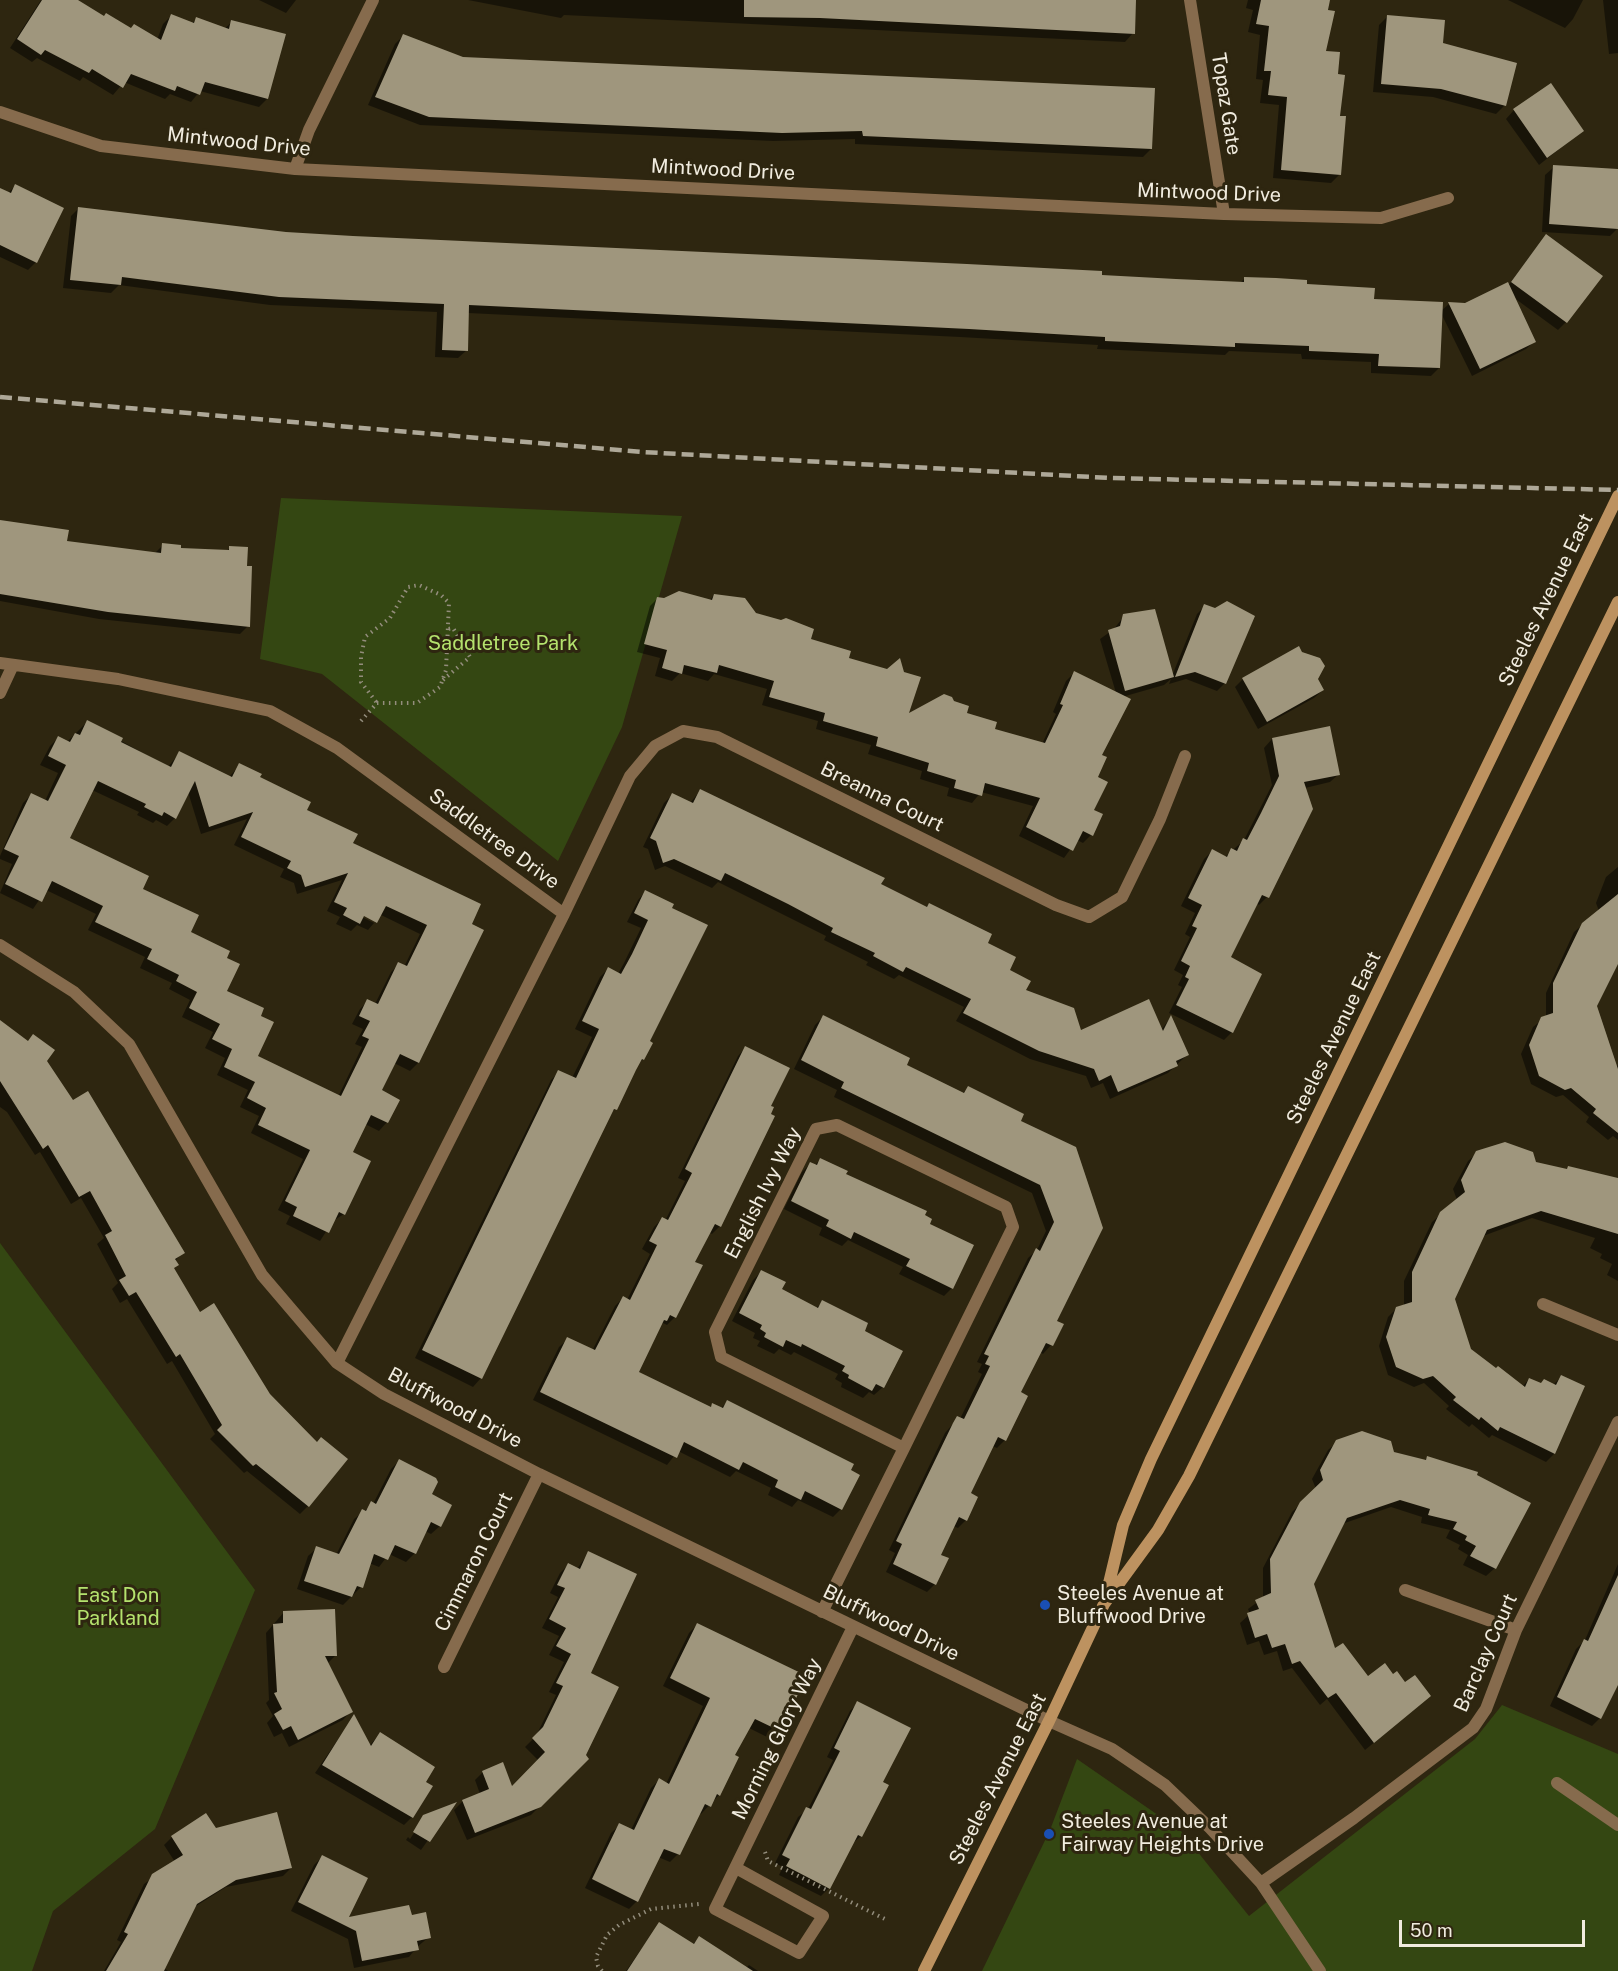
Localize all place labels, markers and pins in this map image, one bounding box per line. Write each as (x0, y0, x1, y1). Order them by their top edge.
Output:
place label: Steeles Avenue at Bluffwood Drive (1057, 1582, 1224, 1629)
marker: Steeles Avenue at Bluffwood Drive (1038, 1598, 1052, 1612)
place label: Steeles Avenue at Fairway Heights Drive (1061, 1810, 1264, 1857)
marker: Steeles Avenue at Fairway Heights Drive (1042, 1827, 1056, 1841)

